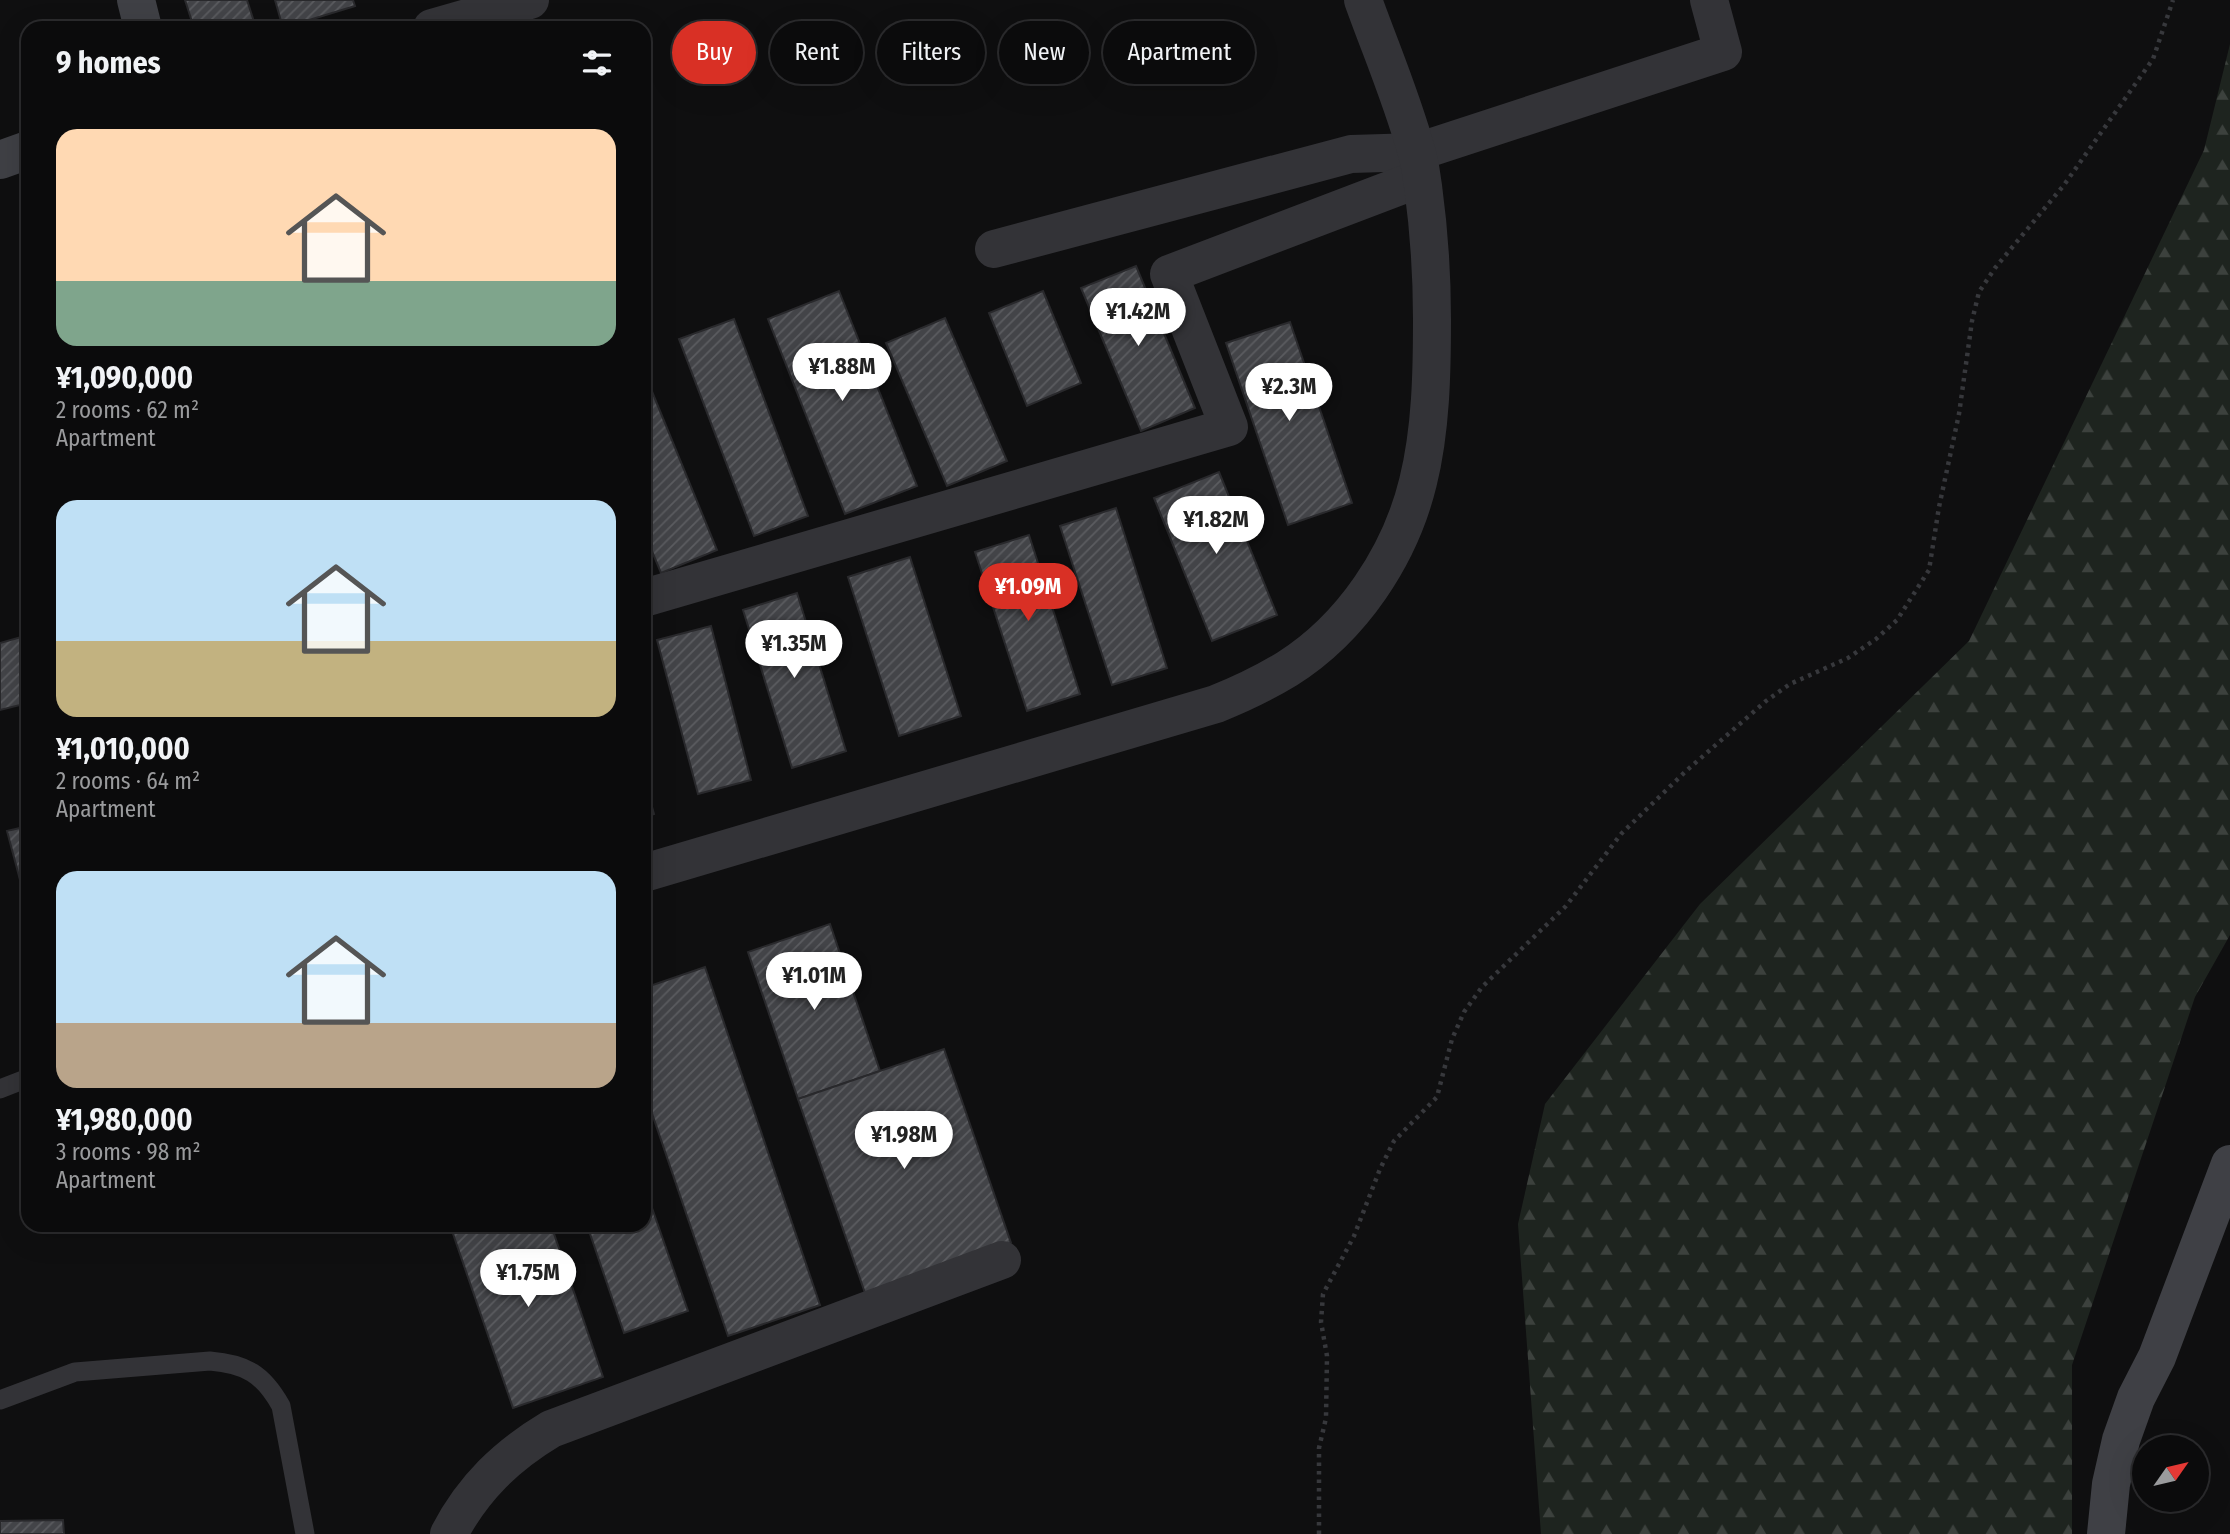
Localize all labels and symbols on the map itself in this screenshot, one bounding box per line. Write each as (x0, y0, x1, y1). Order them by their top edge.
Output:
pin: ¥1.42M (1081, 288, 1195, 348)
pin: ¥1.88M (785, 344, 899, 403)
pin: ¥2.3M (1240, 364, 1338, 423)
pin: ¥1.82M (1159, 496, 1273, 556)
pin: ¥1.09M (971, 564, 1085, 623)
pin: ¥1.35M (737, 620, 851, 680)
pin: ¥1.01M (757, 953, 871, 1012)
pin: ¥1.98M (847, 1112, 961, 1171)
pin: ¥1.75M (471, 1250, 585, 1309)
north arrow (2132, 1435, 2208, 1512)

